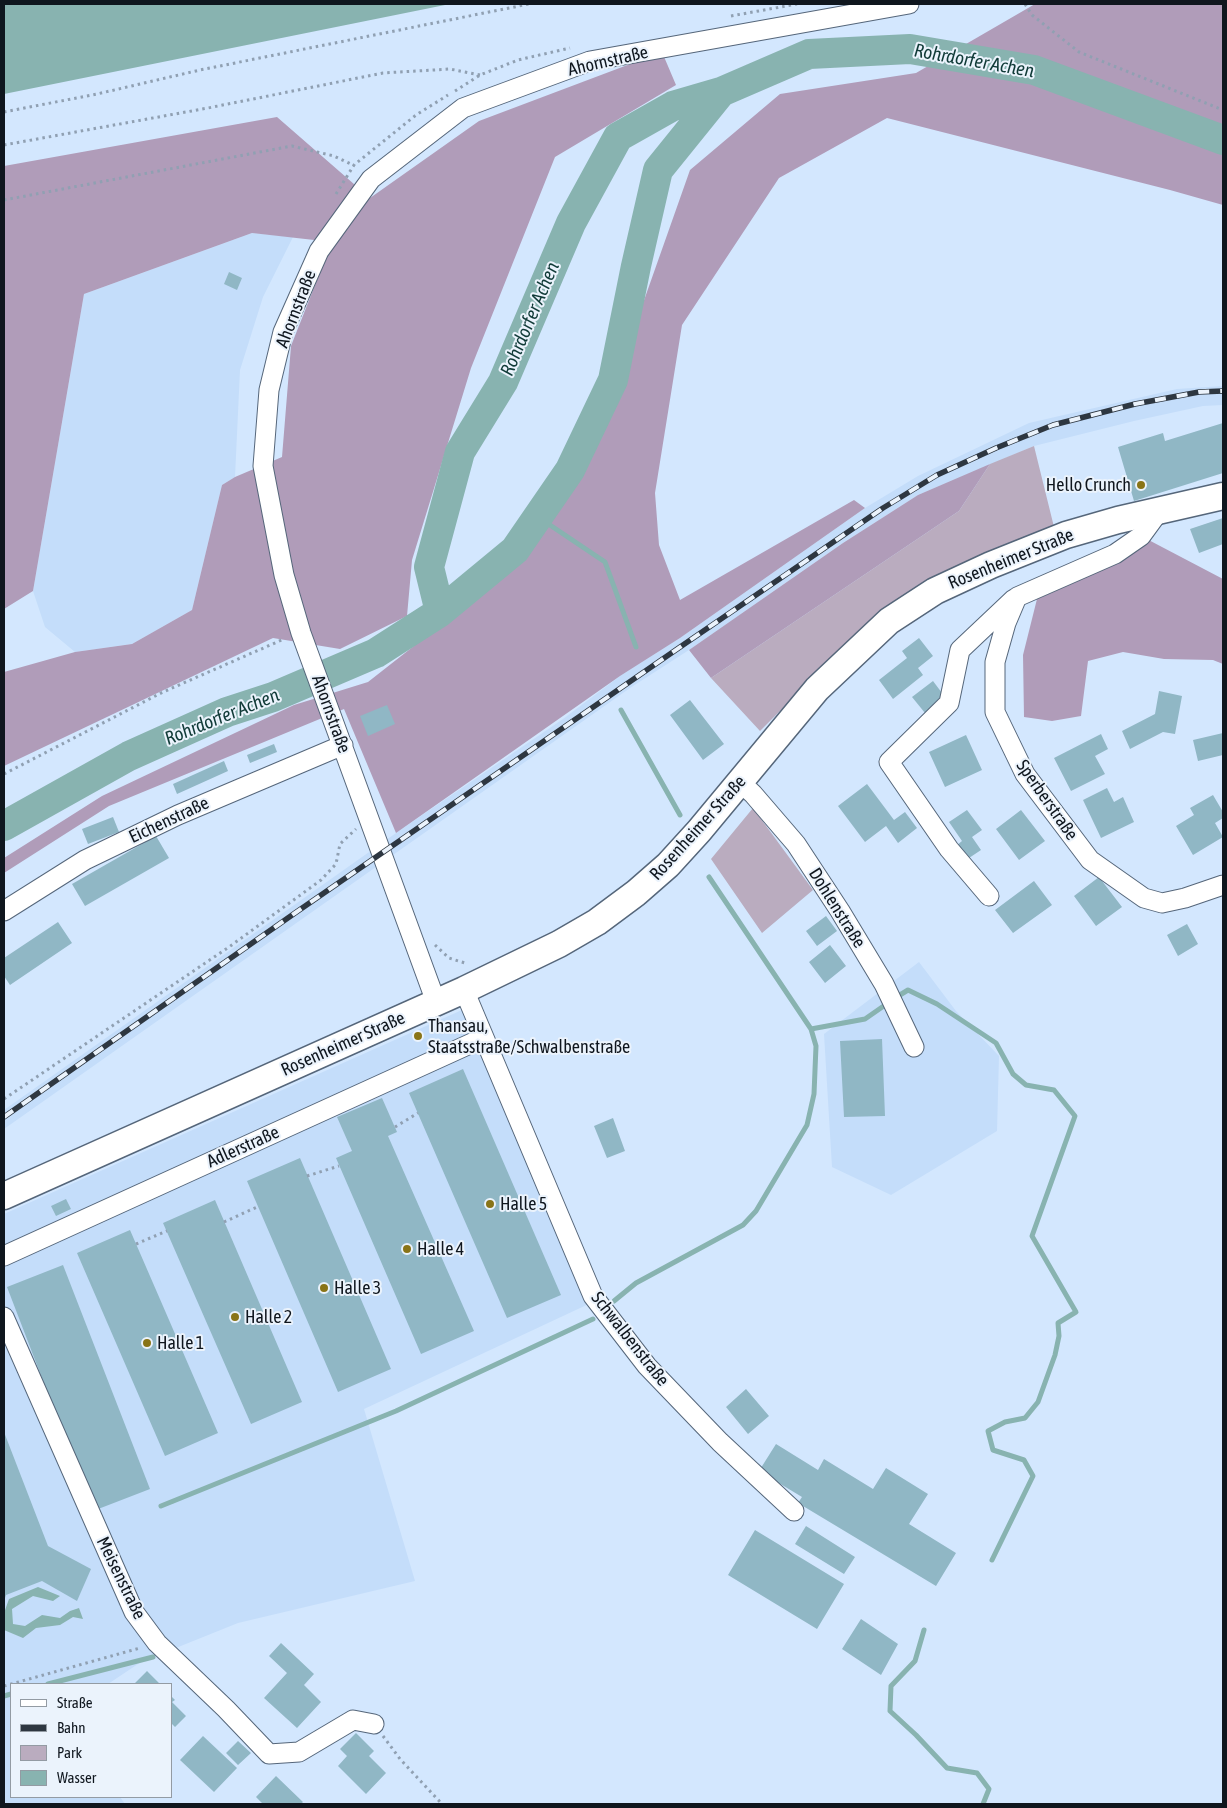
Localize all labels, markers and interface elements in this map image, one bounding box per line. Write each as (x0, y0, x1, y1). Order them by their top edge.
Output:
water label: Rohrdorfer Achen (912, 39, 1036, 83)
street label: Ahornstraße (566, 41, 650, 81)
water label: Rohrdorfer Achen (496, 259, 564, 379)
street label: Ahornstraße (271, 267, 321, 351)
place label: Hello Crunch (1046, 474, 1131, 496)
marker: Hello Crunch (1135, 479, 1147, 491)
street label: Rosenheimer Straße (945, 524, 1077, 594)
street label: Ahornstraße (307, 672, 355, 756)
water label: Rohrdorfer Achen (161, 684, 283, 750)
street label: Sperberstraße (1011, 756, 1083, 844)
street label: Rosenheimer Straße (645, 771, 751, 885)
street label: Eichenstraße (126, 792, 212, 848)
street label: Dohlenstraße (804, 864, 870, 952)
street label: Rosenheimer Straße (278, 1007, 408, 1081)
place label: Thansau, Staatsstraße/Schwalbenstraße (428, 1015, 630, 1058)
marker: Thansau, Staatsstraße/Schwalbenstraße (412, 1030, 424, 1042)
street label: Adlerstraße (203, 1121, 283, 1173)
place label: Halle 5 (500, 1193, 547, 1215)
marker: Halle 5 (484, 1198, 496, 1210)
place label: Halle 4 (417, 1238, 464, 1260)
marker: Halle 4 (401, 1243, 413, 1255)
place label: Halle 3 (334, 1277, 381, 1299)
marker: Halle 3 (318, 1282, 330, 1294)
street label: Schwalbenstraße (587, 1288, 673, 1390)
place label: Halle 2 (245, 1306, 292, 1328)
marker: Halle 2 (229, 1311, 241, 1323)
place label: Halle 1 (157, 1332, 204, 1354)
marker: Halle 1 (141, 1337, 153, 1349)
street label: Meisenstraße (92, 1533, 150, 1623)
legend (10, 1683, 172, 1798)
text: Straße (57, 1694, 93, 1711)
text: Bahn (57, 1719, 86, 1736)
text: Park (57, 1744, 82, 1761)
text: Wasser (57, 1769, 96, 1786)

